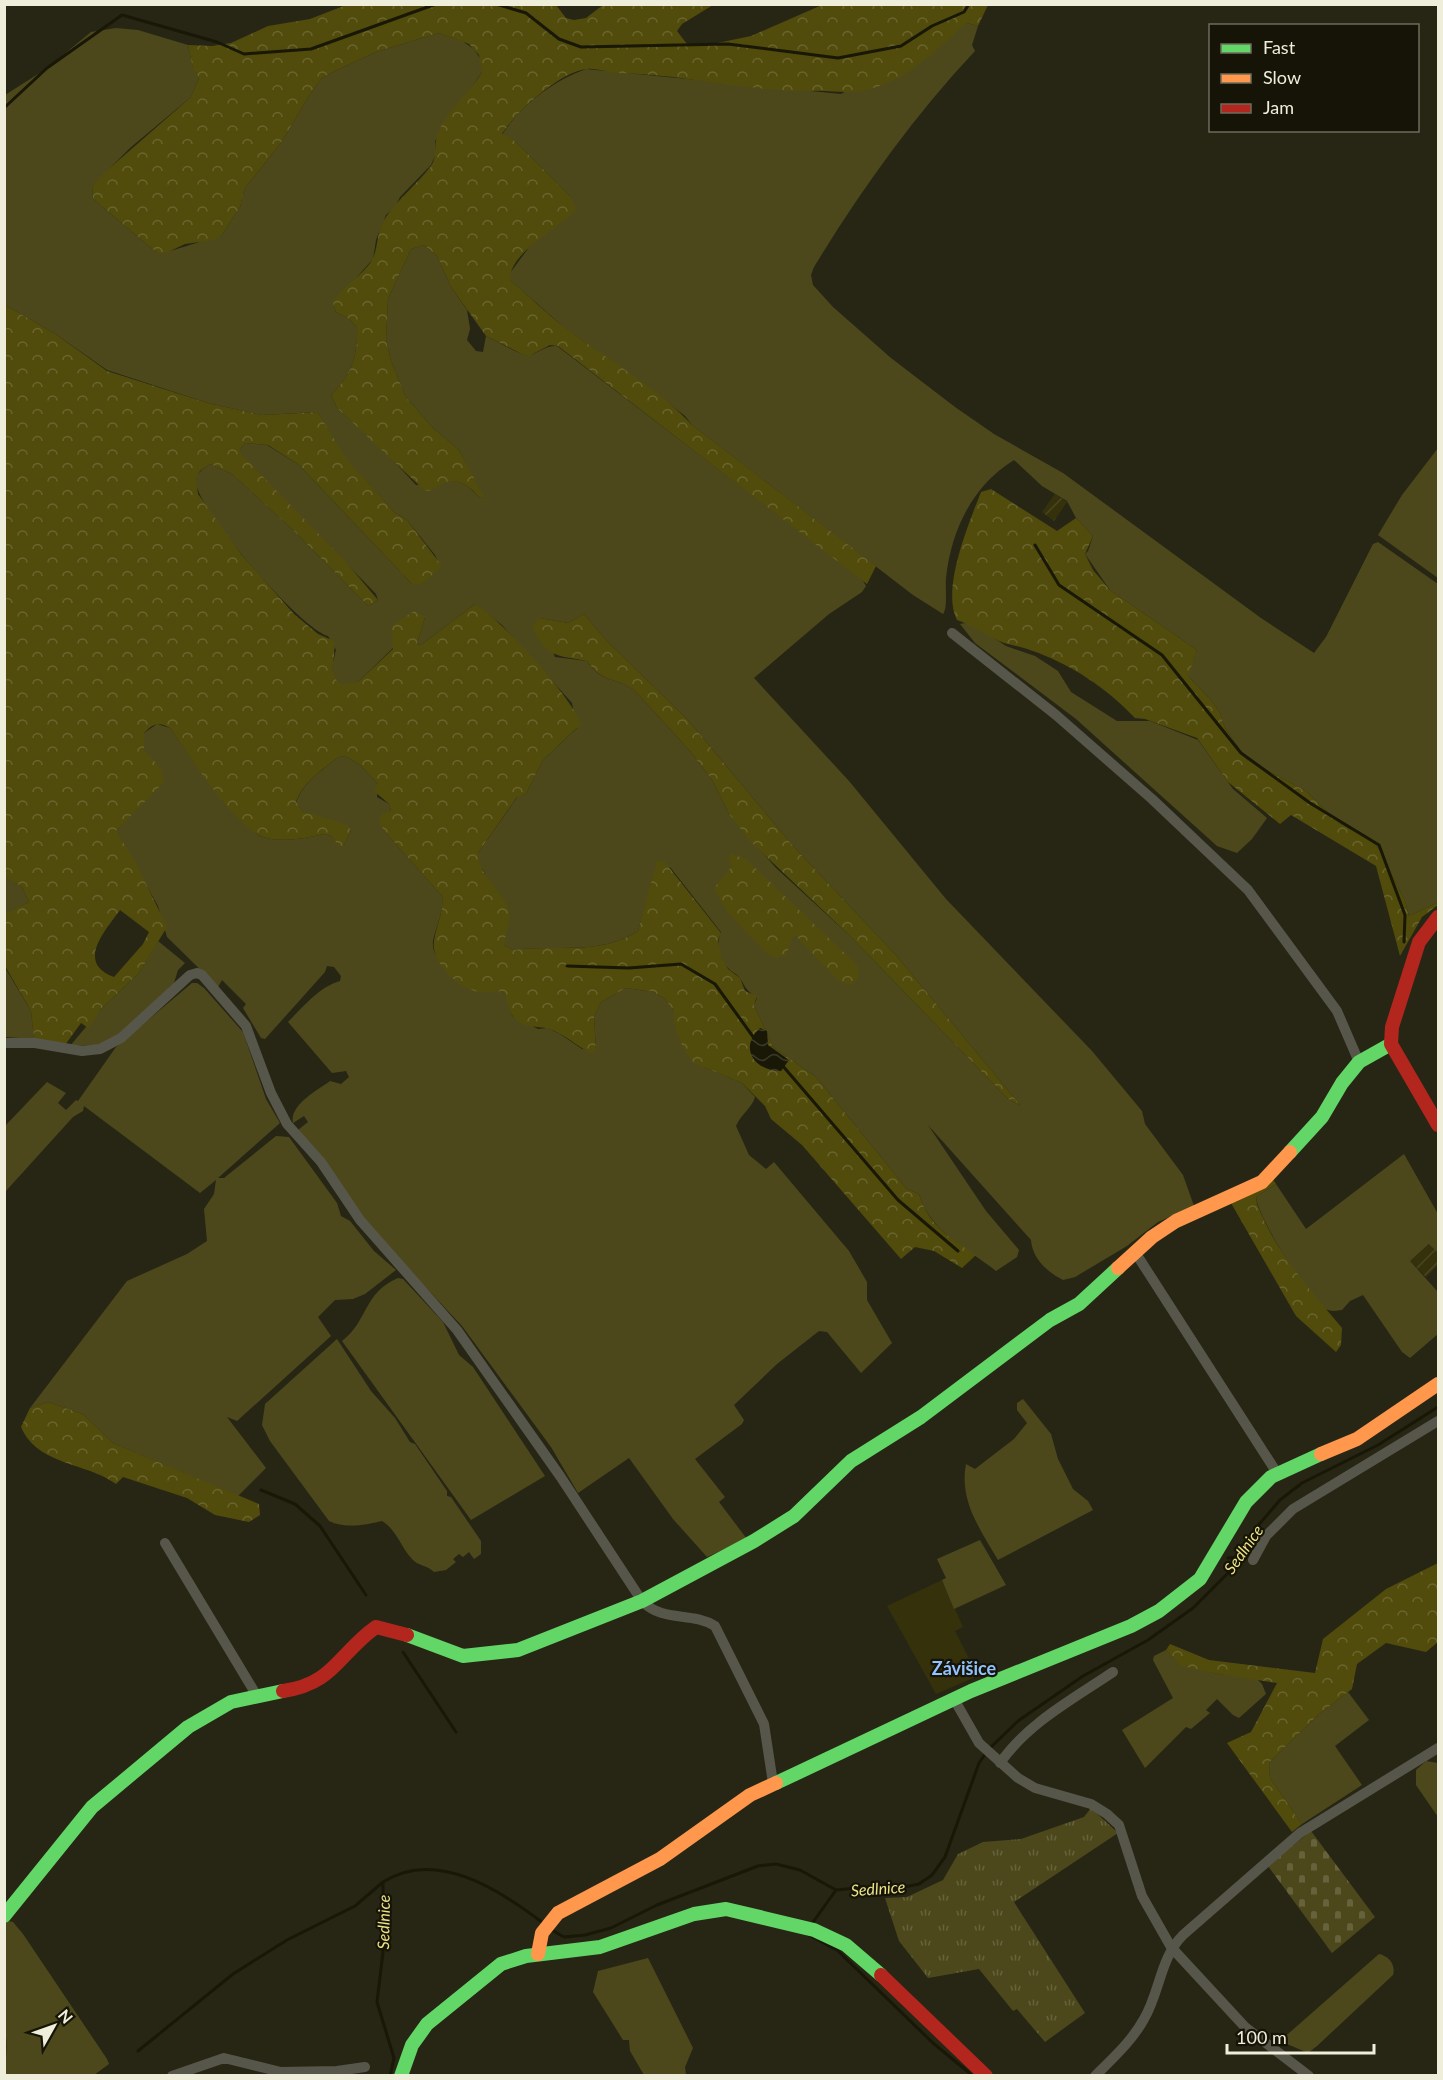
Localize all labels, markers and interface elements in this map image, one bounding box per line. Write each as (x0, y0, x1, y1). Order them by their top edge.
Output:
legend (1209, 24, 1419, 132)
text: Fast (1263, 36, 1296, 58)
text: Slow (1263, 66, 1301, 88)
text: Jam (1263, 96, 1294, 118)
water label: Sedlnice (1220, 1521, 1267, 1577)
district label: Závišice (932, 1657, 997, 1679)
water label: Sedlnice (850, 1877, 906, 1899)
water label: Sedlnice (373, 1894, 393, 1950)
north arrow (24, 1996, 84, 2056)
text: N (55, 2005, 77, 2027)
scale bar (1227, 2017, 1374, 2055)
text: 100 m (1236, 2026, 1287, 2048)

